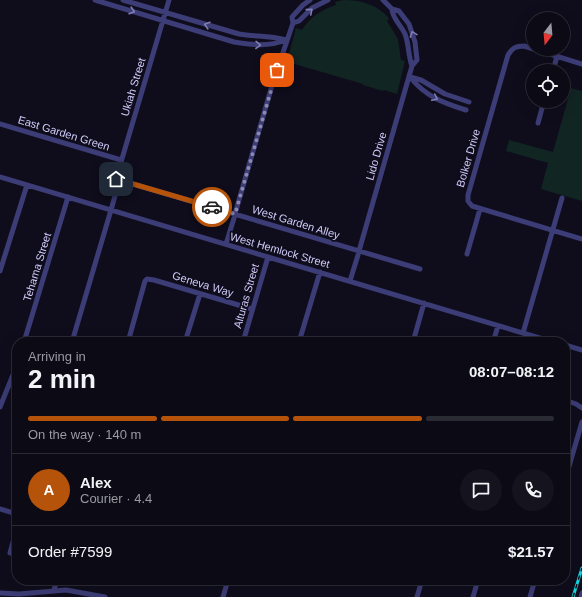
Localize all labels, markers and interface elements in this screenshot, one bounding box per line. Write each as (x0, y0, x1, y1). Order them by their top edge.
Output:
one-way arrow (129, 6, 136, 15)
one-way arrow (305, 8, 312, 15)
north arrow (526, 12, 570, 56)
map controls (526, 12, 570, 108)
one-way arrow (204, 21, 211, 30)
one-way arrow (409, 30, 417, 37)
one-way arrow (255, 40, 261, 49)
pin (260, 53, 294, 87)
street label: Ukiah Street (118, 56, 148, 118)
icon: bag (266, 59, 288, 81)
button: locate (526, 64, 570, 108)
one-way arrow (431, 93, 438, 101)
street label: East Garden Green (17, 113, 111, 153)
street label: Bolker Drive (454, 128, 482, 188)
street label: Lido Drive (363, 131, 389, 181)
pin (99, 162, 133, 196)
icon: home (105, 168, 127, 190)
courier (192, 187, 232, 227)
icon: car (201, 196, 223, 218)
street label: West Garden Alley (251, 203, 342, 241)
street label: West Hemlock Street (229, 230, 331, 270)
street label: Tehama Street (21, 231, 53, 303)
street label: Alturas Street (231, 262, 261, 330)
street label: Geneva Way (171, 269, 235, 299)
text: Arriving in (28, 349, 86, 364)
text: 08:07–08:12 (469, 363, 554, 380)
text: 2 min (28, 364, 96, 394)
text: On the way · 140 m (28, 427, 141, 442)
button: chat (460, 469, 502, 511)
button: phone (512, 469, 554, 511)
text: Alex (80, 474, 112, 491)
text: A (44, 481, 54, 498)
text: Courier · 4.4 (80, 491, 152, 506)
text: Order #7599 (28, 543, 112, 560)
text: $21.57 (508, 543, 554, 560)

